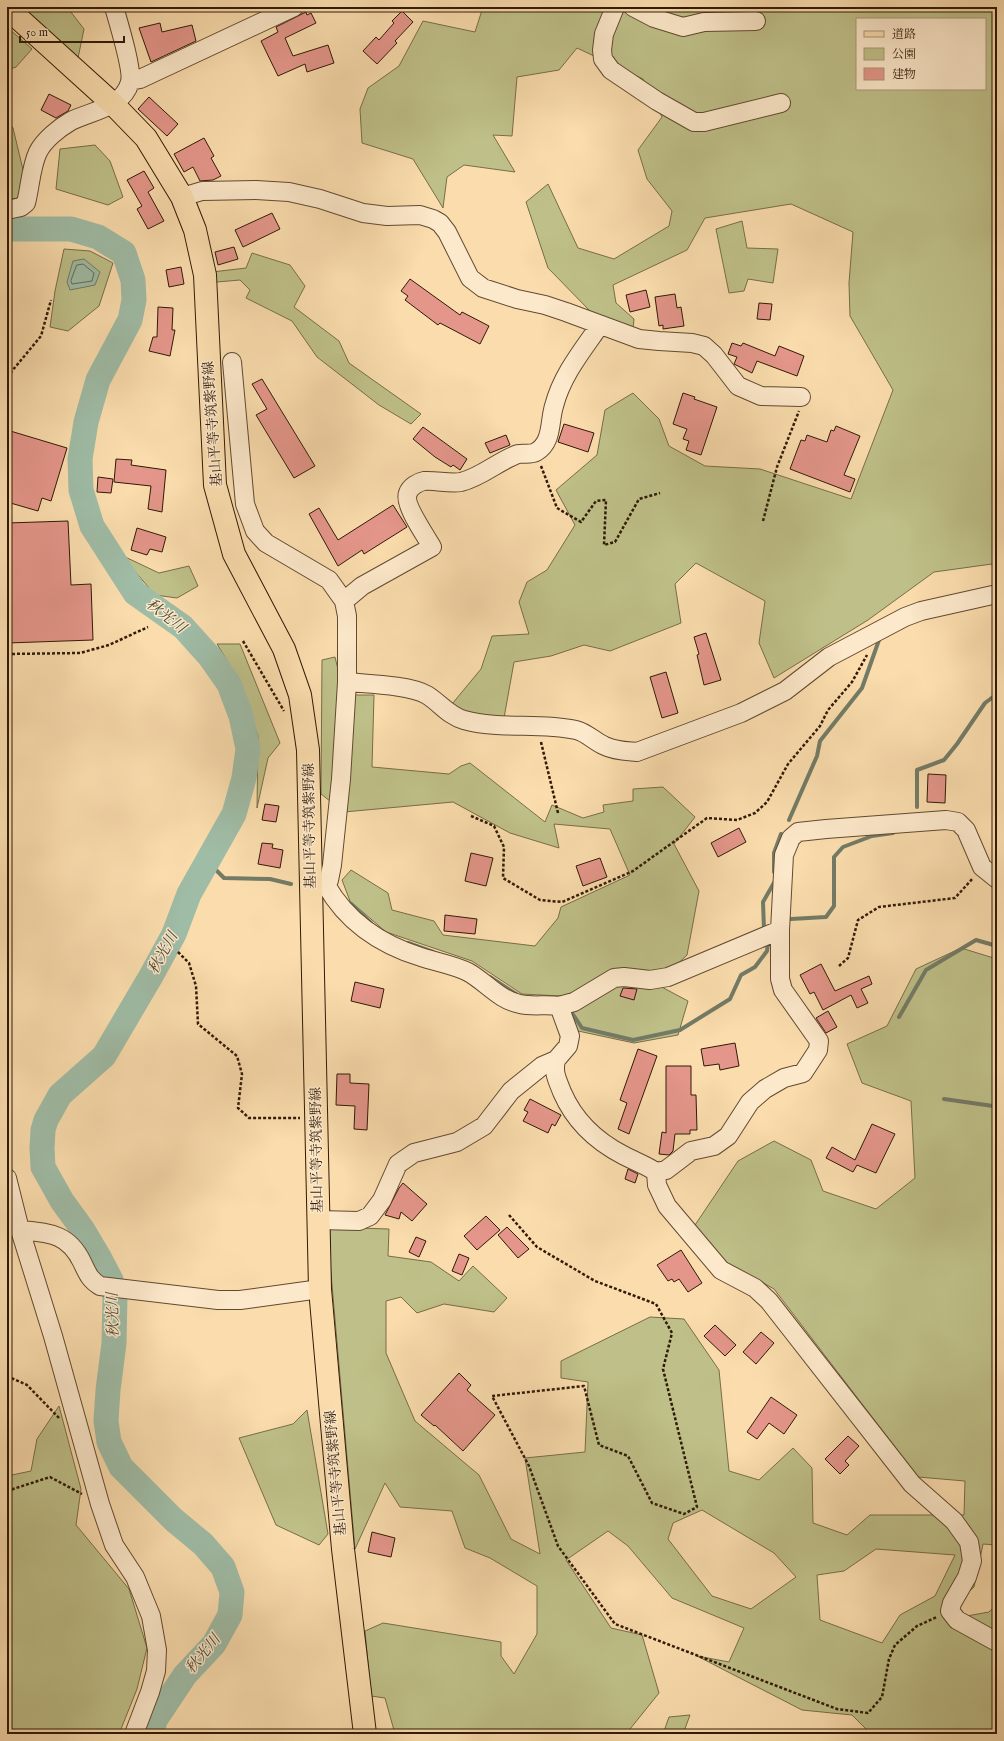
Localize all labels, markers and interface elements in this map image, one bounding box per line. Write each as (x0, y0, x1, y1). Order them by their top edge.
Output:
scale bar (20, 18, 124, 44)
legend (856, 18, 986, 90)
text: 50 m (26, 25, 48, 40)
text: 道路 (892, 27, 916, 42)
text: 公園 (892, 47, 916, 62)
text: 建物 (892, 67, 916, 82)
street label: 基山平等寺筑紫野線 (200, 361, 226, 487)
water label: 秋光川 (142, 595, 191, 639)
street label: 基山平等寺筑紫野線 (300, 763, 320, 889)
water label: 秋光川 (144, 927, 183, 977)
street label: 基山平等寺筑紫野線 (307, 1087, 327, 1213)
water label: 秋光川 (103, 1290, 123, 1338)
street label: 基山平等寺筑紫野線 (322, 1409, 350, 1537)
water label: 秋光川 (181, 1629, 226, 1677)

